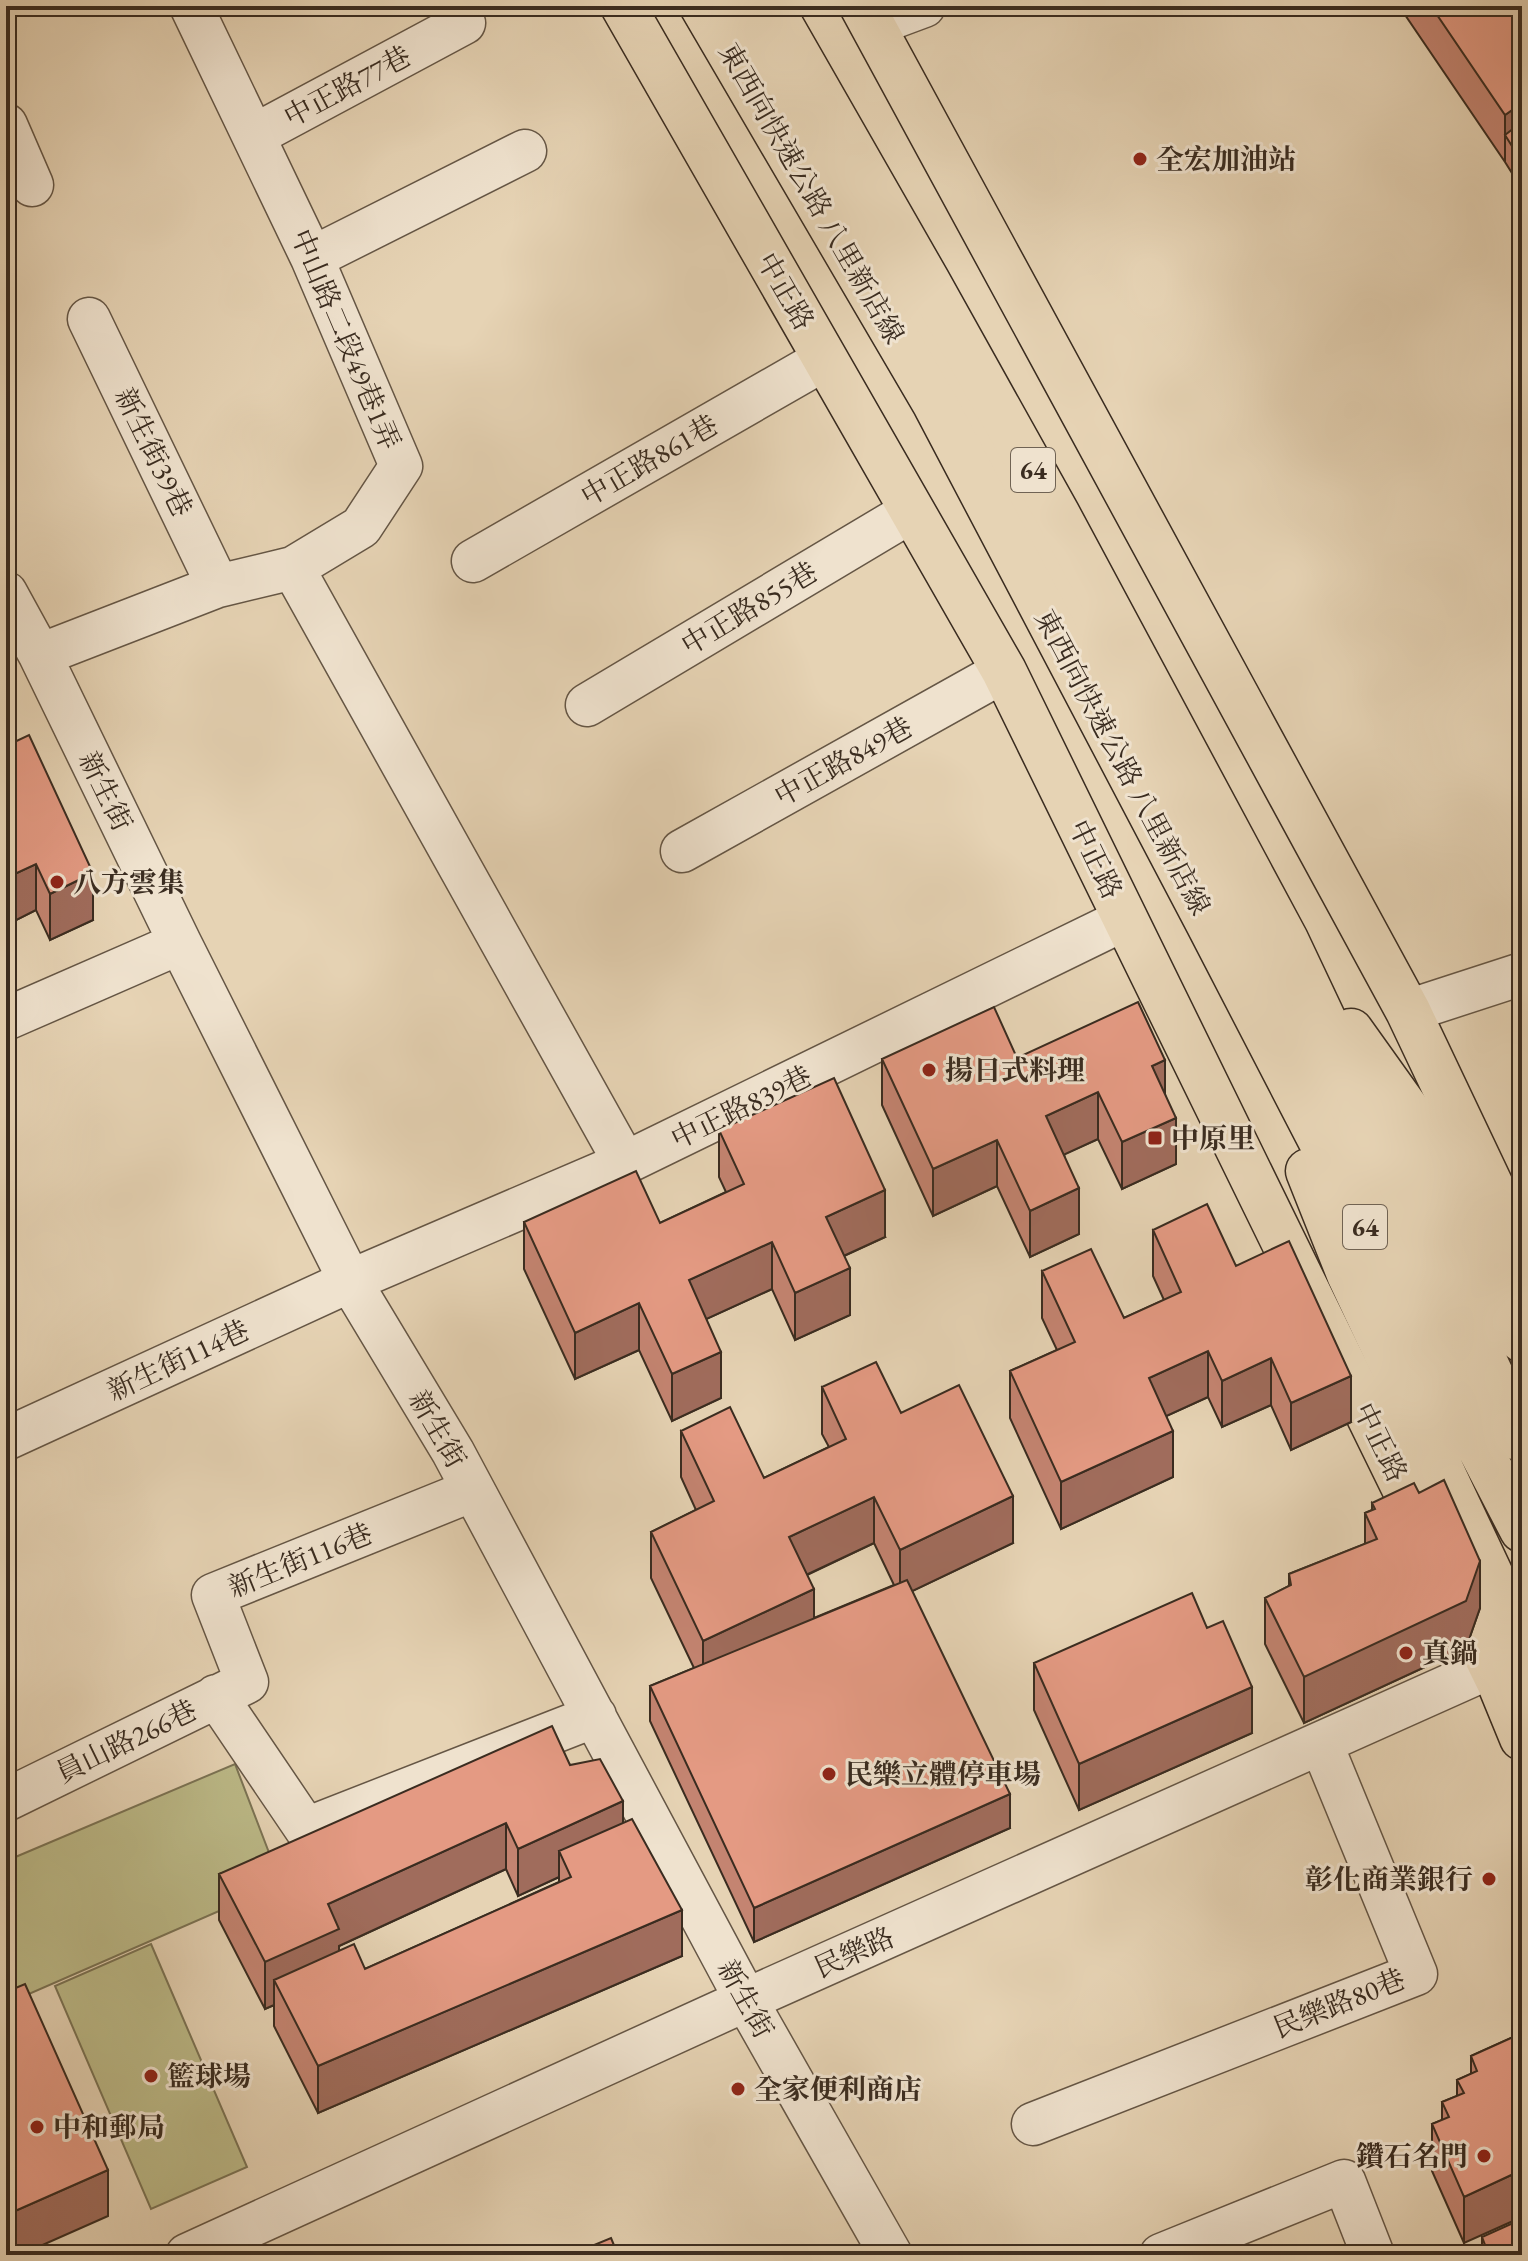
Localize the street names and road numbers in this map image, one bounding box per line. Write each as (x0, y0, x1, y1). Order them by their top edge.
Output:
street label: 東西向快速公路 八里新店線 (711, 36, 913, 350)
street label: 中正路77巷 (277, 38, 417, 134)
street label: 中山路二段49巷1弄 (283, 223, 409, 455)
street label: 中正路 (749, 246, 823, 336)
street label: 新生街39巷 (107, 382, 201, 522)
street label: 中正路861巷 (574, 406, 724, 514)
road number: 64 (1011, 448, 1055, 492)
street label: 中正路855巷 (674, 553, 824, 663)
street label: 東西向快速公路 八里新店線 (1027, 603, 1219, 921)
street label: 中正路849巷 (768, 708, 918, 814)
street label: 新生街 (71, 745, 141, 837)
street label: 中正路 (1061, 813, 1131, 905)
street label: 中正路839巷 (665, 1057, 817, 1157)
road number: 64 (1343, 1205, 1387, 1249)
street label: 新生街114巷 (101, 1311, 255, 1409)
street label: 新生街 (401, 1384, 475, 1474)
street label: 中正路 (1346, 1396, 1416, 1488)
street label: 新生街116巷 (223, 1515, 377, 1605)
street label: 員山路266巷 (50, 1691, 202, 1791)
street label: 民樂路 (808, 1918, 900, 1986)
street label: 新生街 (710, 1954, 782, 2044)
street label: 民樂路80巷 (1268, 1960, 1410, 2046)

